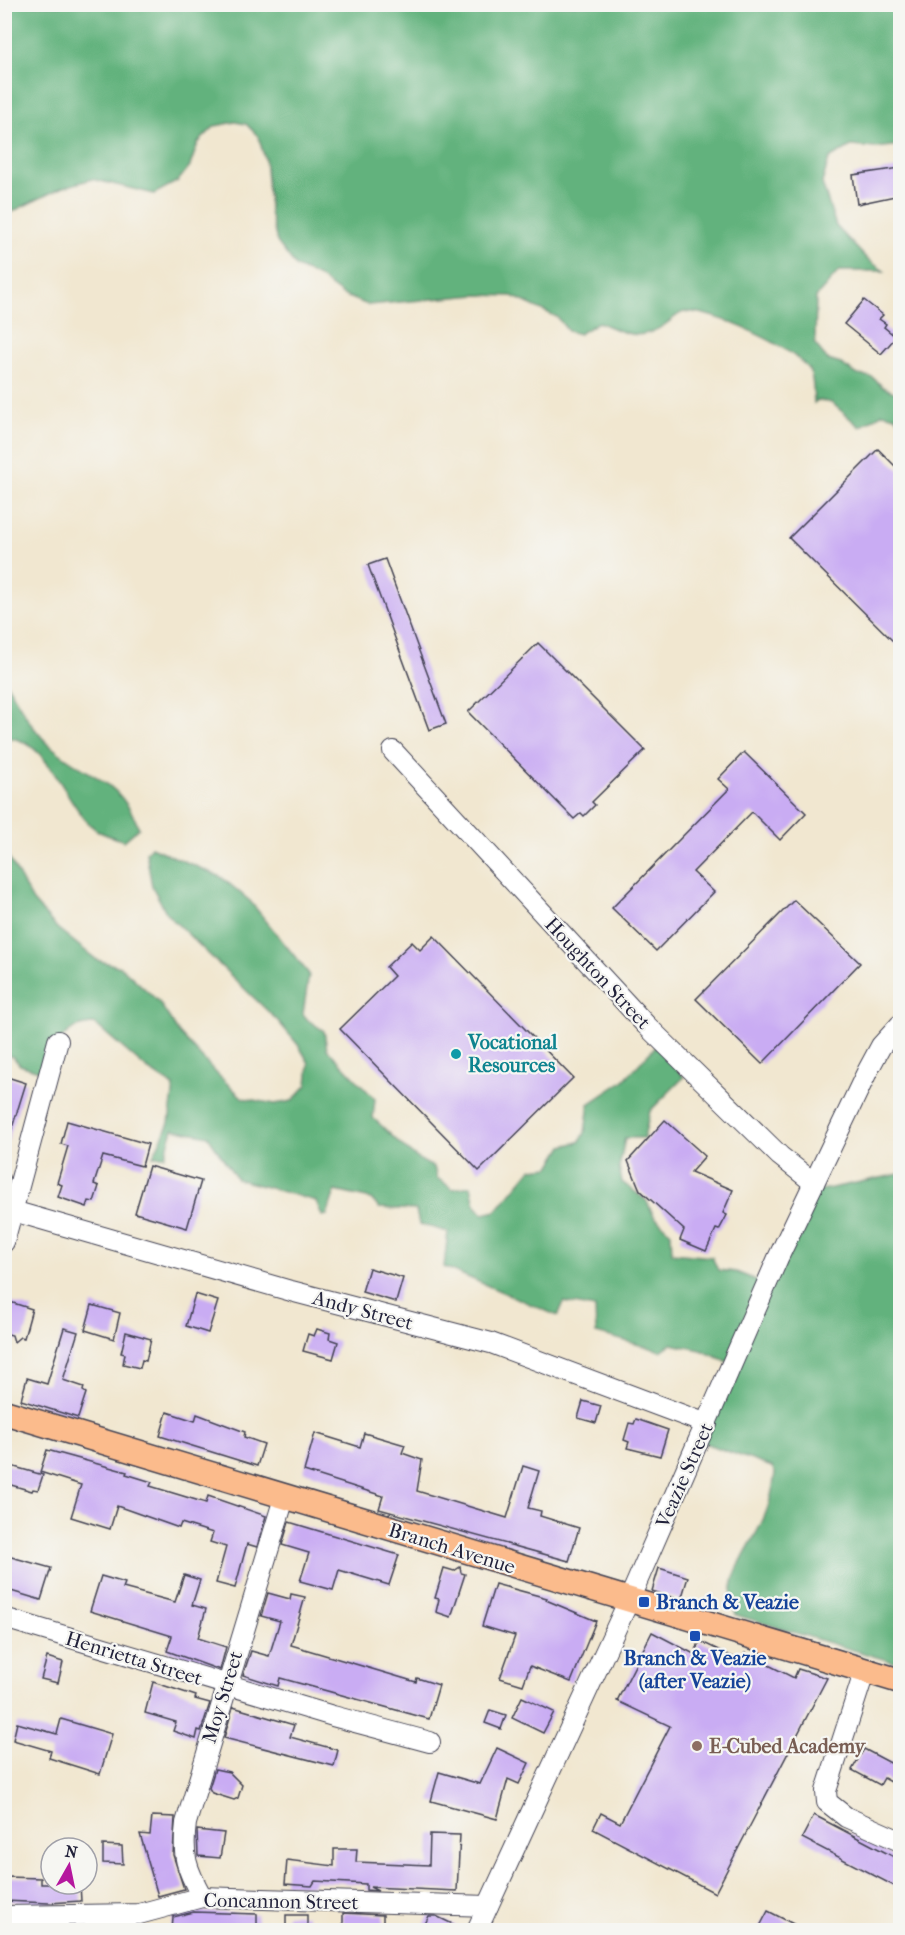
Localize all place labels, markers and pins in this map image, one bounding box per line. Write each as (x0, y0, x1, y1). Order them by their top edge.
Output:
place label: Vocational Resources (467, 1031, 558, 1077)
marker: Vocational Resources (449, 1047, 463, 1061)
place label: Branch & Veazie (656, 1591, 799, 1614)
marker: Branch & Veazie (637, 1595, 651, 1609)
marker: Branch & Veazie (after Veazie) (688, 1629, 702, 1643)
place label: Branch & Veazie (after Veazie) (624, 1647, 766, 1693)
place label: E-Cubed Academy (709, 1735, 866, 1758)
marker: E-Cubed Academy (690, 1739, 704, 1753)

